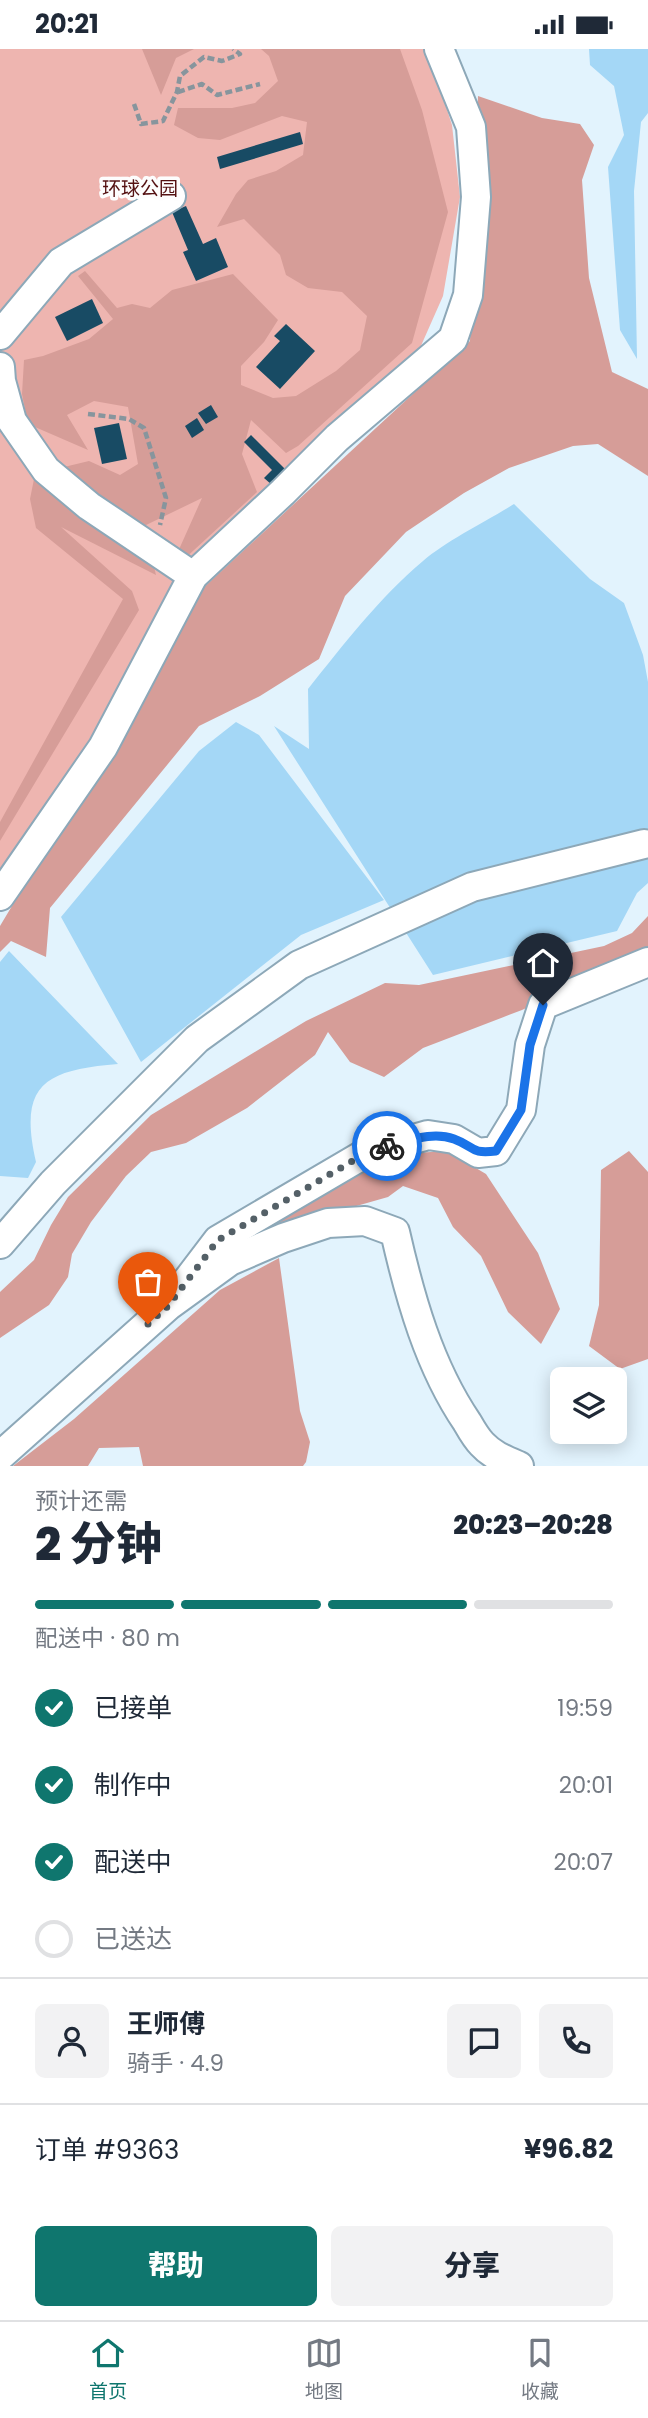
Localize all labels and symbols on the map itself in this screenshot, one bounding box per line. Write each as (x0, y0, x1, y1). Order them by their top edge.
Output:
park label: 环球公园 (102, 175, 178, 202)
pin (513, 933, 573, 1005)
courier (352, 1111, 422, 1181)
pin (118, 1252, 178, 1324)

